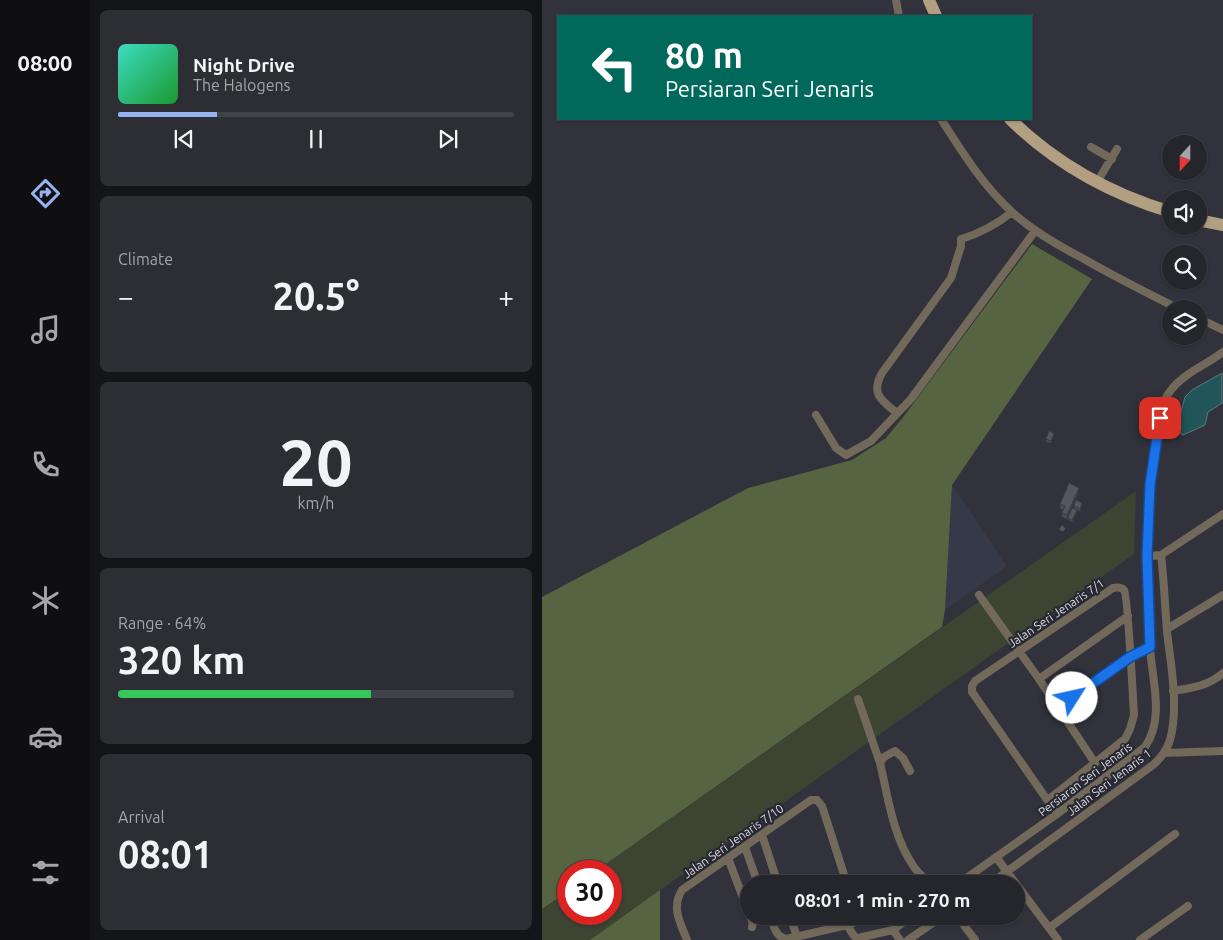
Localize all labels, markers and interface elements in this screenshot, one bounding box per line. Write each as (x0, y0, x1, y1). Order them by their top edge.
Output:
icon: left (582, 35, 647, 100)
text: 80 m (665, 35, 743, 75)
text: 08:00 (17, 50, 73, 75)
text: Night Drive (193, 54, 295, 76)
text: The Halogens (193, 76, 291, 94)
text: Persiaran Seri Jenaris (665, 76, 874, 101)
icon: previous (170, 125, 198, 153)
icon: pause (302, 125, 330, 153)
icon: next (434, 125, 462, 153)
north arrow (1162, 135, 1207, 180)
map controls (1162, 135, 1207, 345)
icon: directions (28, 176, 63, 211)
button: sound (1162, 190, 1207, 235)
button: search (1162, 245, 1207, 290)
text: Climate (118, 250, 173, 268)
text: 20.5° (272, 275, 360, 317)
text: − (118, 281, 134, 312)
text: + (498, 281, 514, 312)
button: layers (1162, 300, 1207, 345)
icon: music (28, 312, 63, 347)
pin (1139, 397, 1181, 439)
icon: arrive (1146, 404, 1174, 432)
text: 20 (279, 425, 353, 498)
icon: phone (28, 447, 63, 482)
text: km/h (298, 494, 334, 512)
street label: Jalan Seri Jenaris 7/1 (1005, 576, 1107, 650)
icon: climate (28, 583, 63, 618)
text: Range · 64% (118, 614, 206, 632)
text: 320 km (118, 639, 245, 681)
position arrow (1045, 671, 1097, 723)
icon: car (28, 719, 63, 754)
street label: Persiaran Seri Jenaris (1036, 739, 1134, 819)
street label: Jalan Seri Jenaris 1 (1064, 746, 1154, 818)
street label: Jalan Seri Jenaris 7/10 (680, 801, 786, 881)
text: Arrival (118, 808, 165, 826)
text: 08:01 (118, 833, 213, 875)
icon: filters (28, 855, 63, 890)
speed limit sign: 30 (557, 860, 622, 925)
text: 08:01 · 1 min · 270 m (795, 889, 970, 911)

